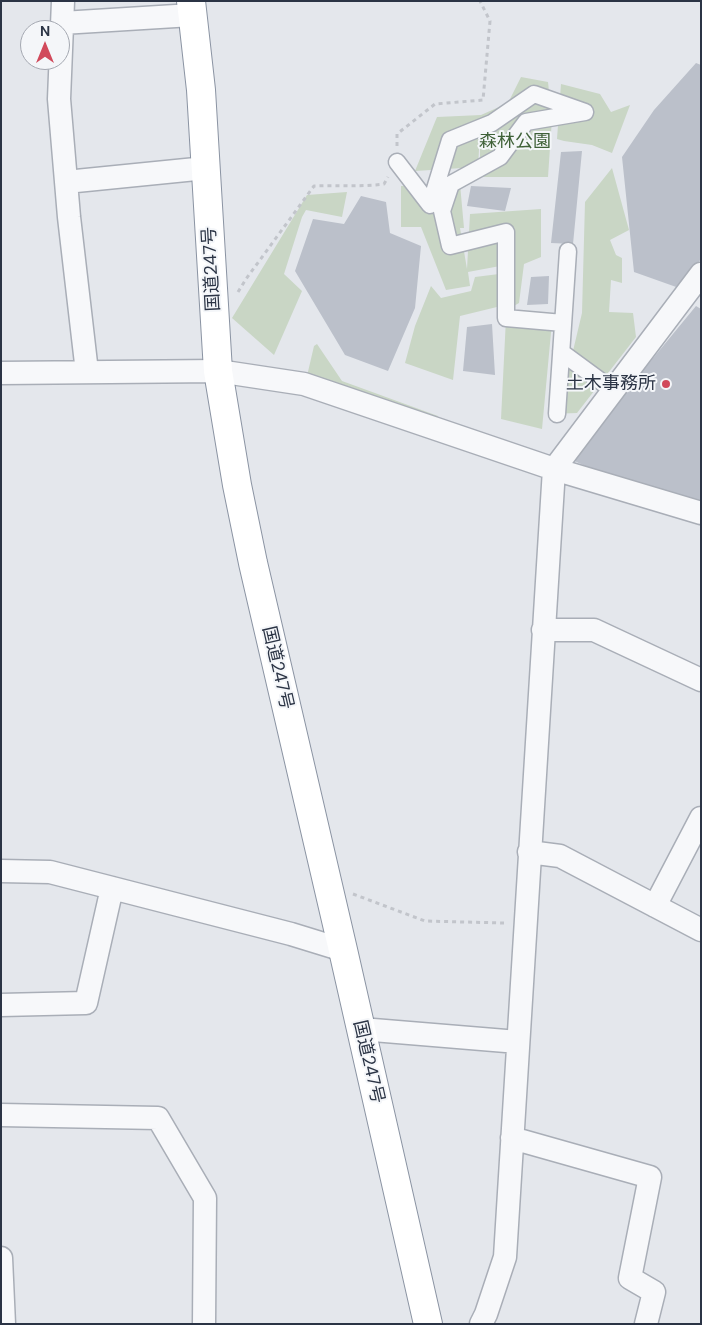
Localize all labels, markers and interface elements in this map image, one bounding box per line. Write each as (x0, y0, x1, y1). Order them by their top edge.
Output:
north arrow (20, 20, 70, 70)
text: N (40, 22, 50, 40)
park label: 森林公園 (479, 131, 551, 153)
street label: 国道247号 (199, 226, 225, 312)
place label: 土木事務所 (566, 373, 656, 395)
marker: 土木事務所 (660, 378, 672, 390)
street label: 国道247号 (257, 624, 297, 712)
street label: 国道247号 (348, 1018, 388, 1106)

